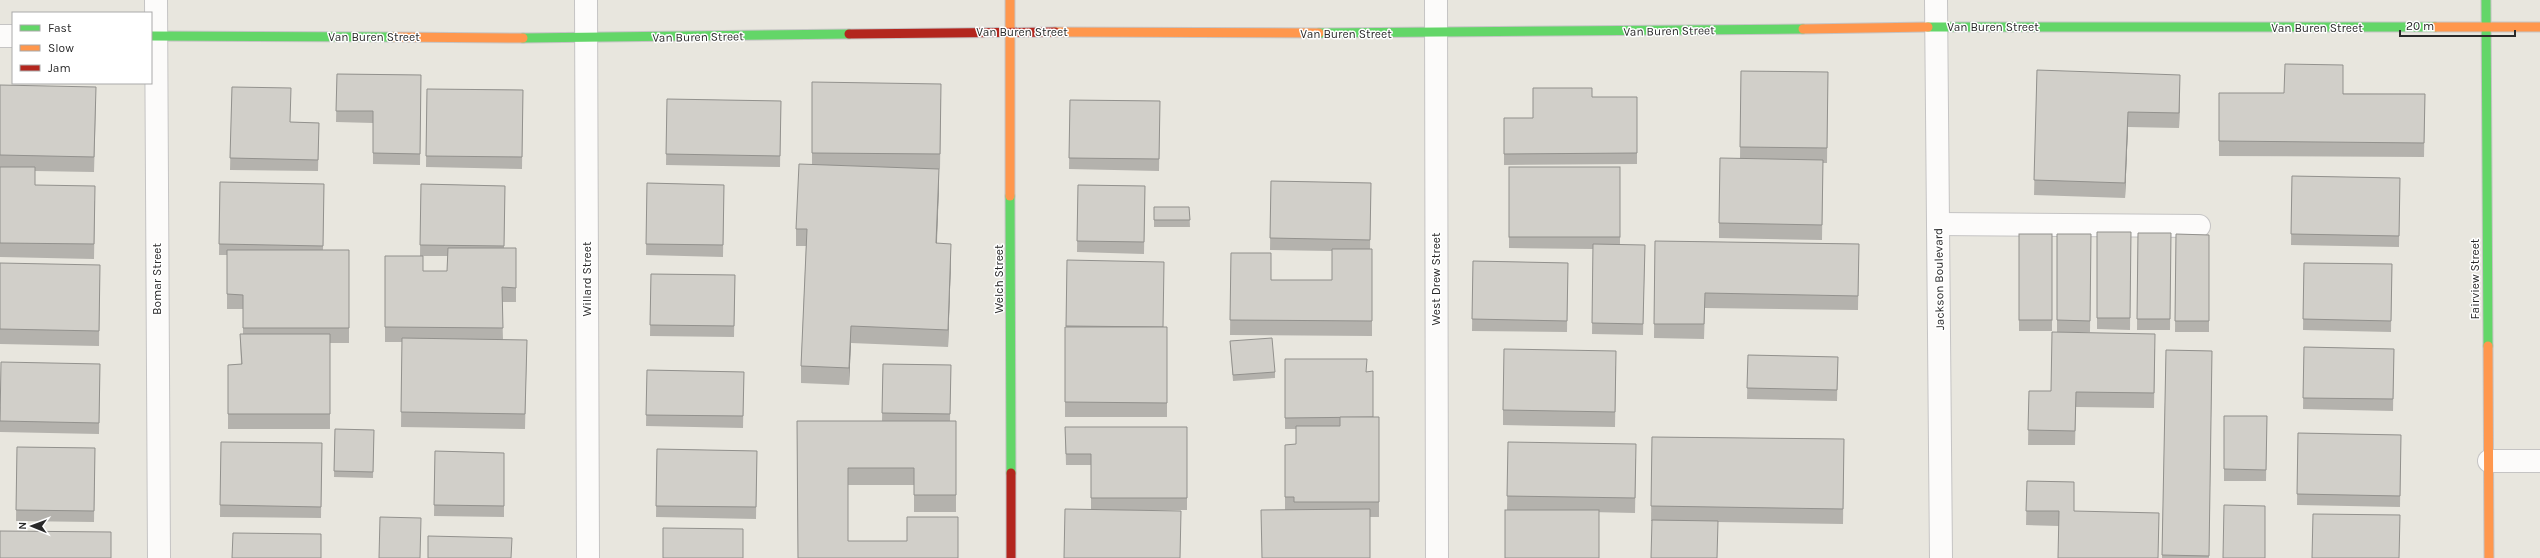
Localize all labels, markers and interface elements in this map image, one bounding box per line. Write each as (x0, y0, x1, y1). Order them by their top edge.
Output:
legend (12, 12, 152, 84)
scale bar (2400, 12, 2515, 38)
text: 20 m (2406, 19, 2434, 33)
street label: Van Buren Street (1947, 20, 2039, 34)
text: Fast (48, 21, 72, 35)
street label: Van Buren Street (2271, 21, 2363, 35)
street label: Van Buren Street (1623, 23, 1715, 39)
street label: Van Buren Street (976, 25, 1068, 39)
street label: Van Buren Street (1300, 27, 1392, 41)
street label: Van Buren Street (652, 29, 744, 45)
street label: Van Buren Street (328, 30, 420, 44)
text: Slow (48, 41, 74, 55)
text: Jam (48, 61, 71, 75)
street label: Jackson Boulevard (1931, 228, 1947, 330)
street label: West Drew Street (1429, 232, 1443, 326)
street label: Fairview Street (2468, 238, 2482, 319)
street label: Willard Street (580, 241, 594, 316)
street label: Bomar Street (150, 243, 164, 315)
street label: Welch Street (992, 244, 1006, 314)
north arrow (12, 506, 52, 546)
text: N (16, 522, 29, 530)

